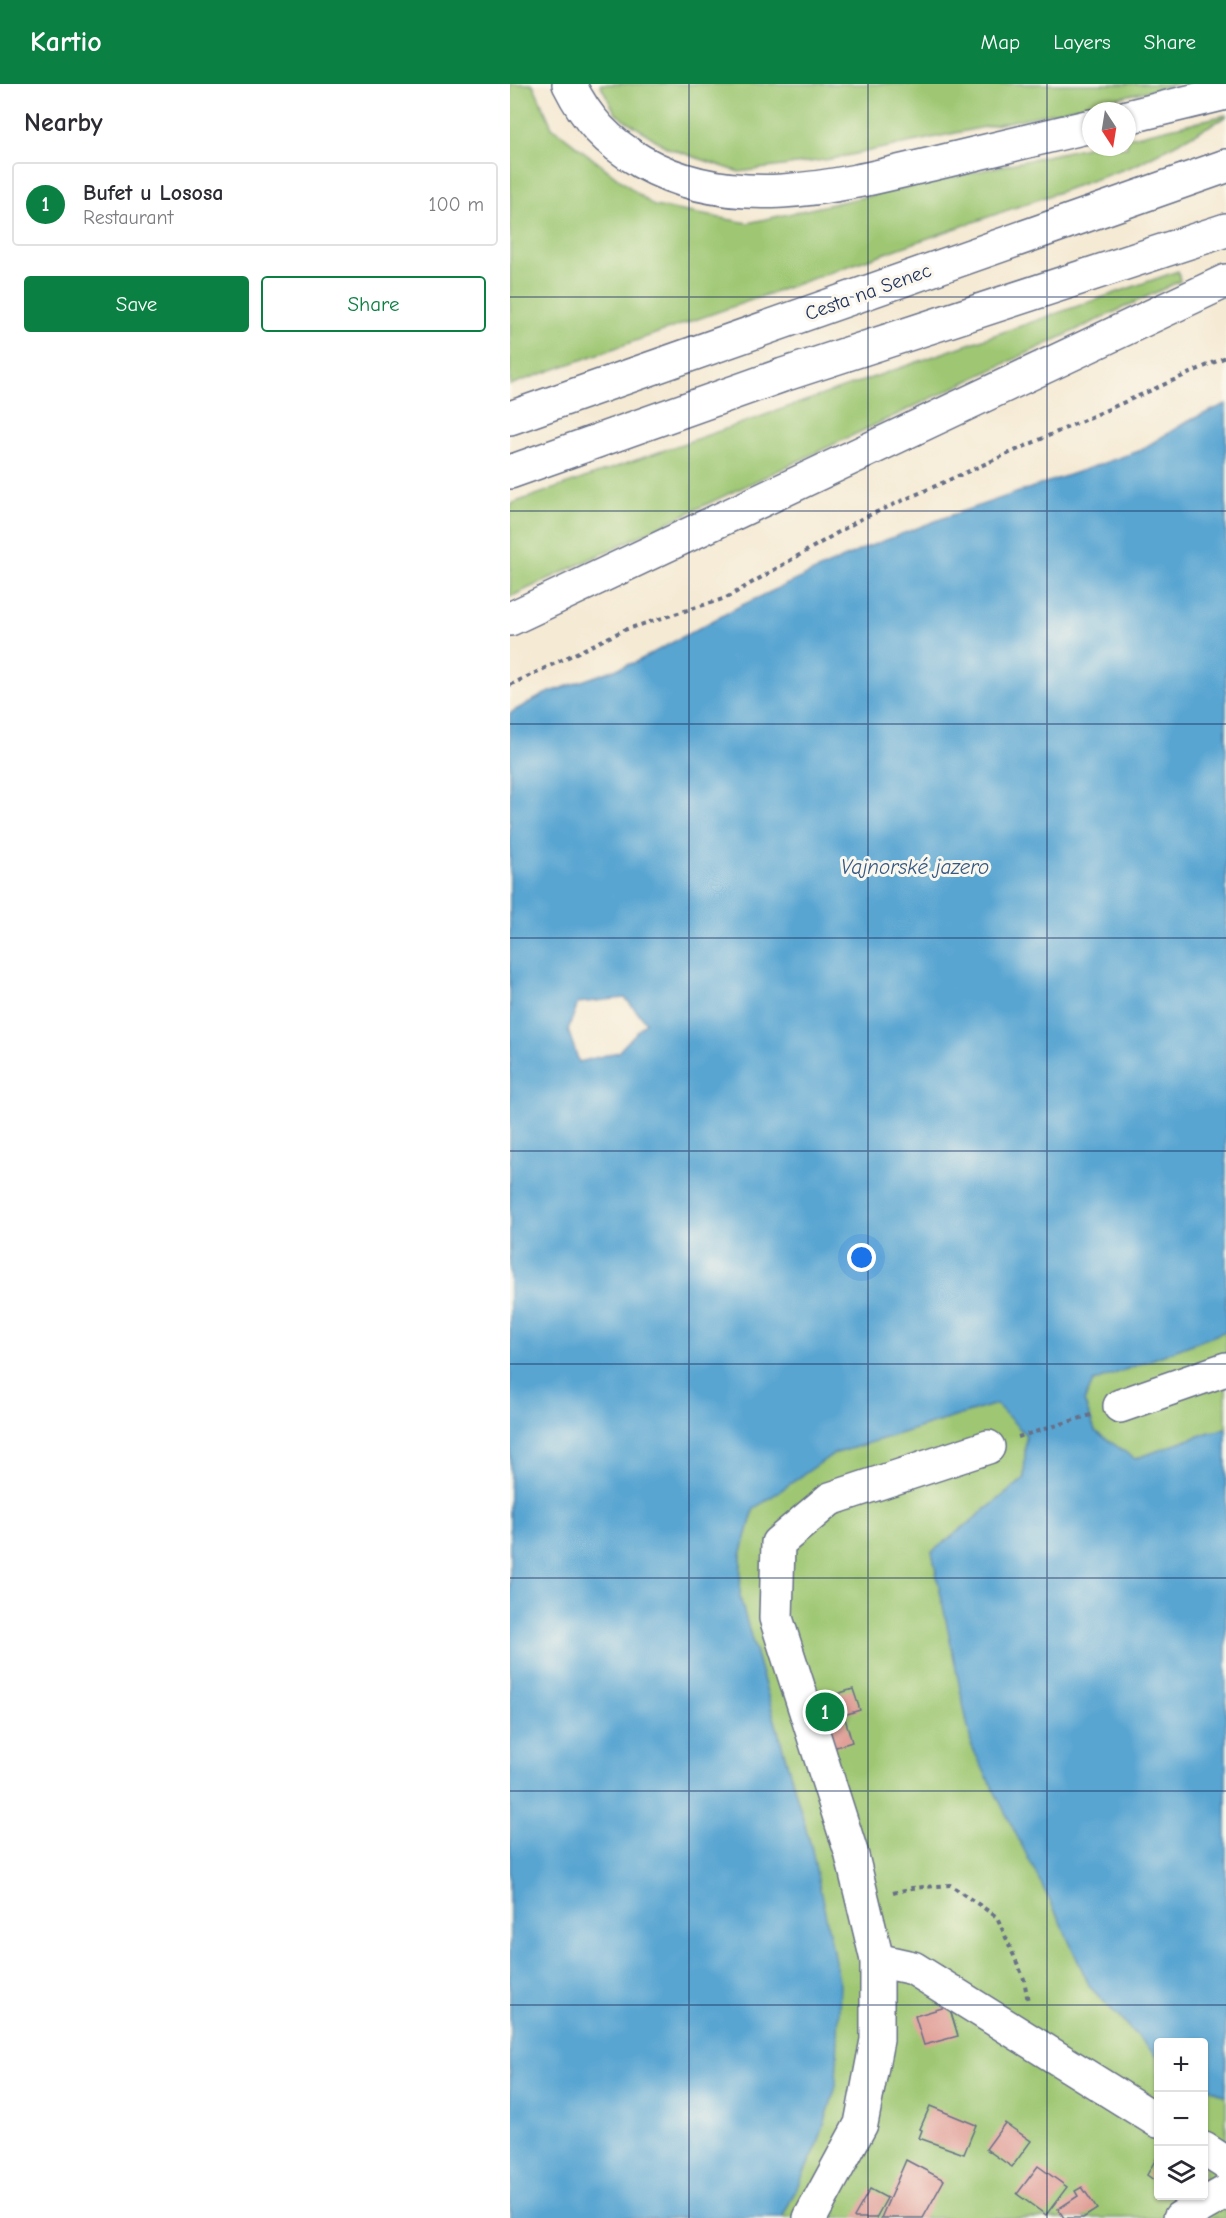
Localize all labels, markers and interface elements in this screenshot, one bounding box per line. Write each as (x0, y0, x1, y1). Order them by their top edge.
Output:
text: Kartio (30, 26, 102, 58)
text: Map (981, 30, 1020, 54)
text: Layers (1053, 30, 1111, 54)
text: Share (1144, 30, 1196, 54)
north arrow (1082, 102, 1136, 156)
text: Nearby (24, 108, 103, 138)
text: Bufet u Lososa (83, 180, 223, 206)
text: 1 (42, 193, 49, 216)
text: 100 m (429, 193, 484, 216)
text: Restaurant (83, 206, 173, 229)
street label: Cesta na Senec (802, 258, 935, 325)
button: Save (24, 276, 249, 332)
button: Share (261, 276, 486, 332)
water label: Vajnorské jazero (841, 855, 989, 879)
your location (847, 1243, 876, 1272)
pin: 1 (806, 1690, 844, 1734)
map controls (1154, 2038, 1208, 2200)
button: + (1154, 2038, 1208, 2092)
button: − (1154, 2092, 1208, 2146)
button: layers (1154, 2146, 1208, 2200)

